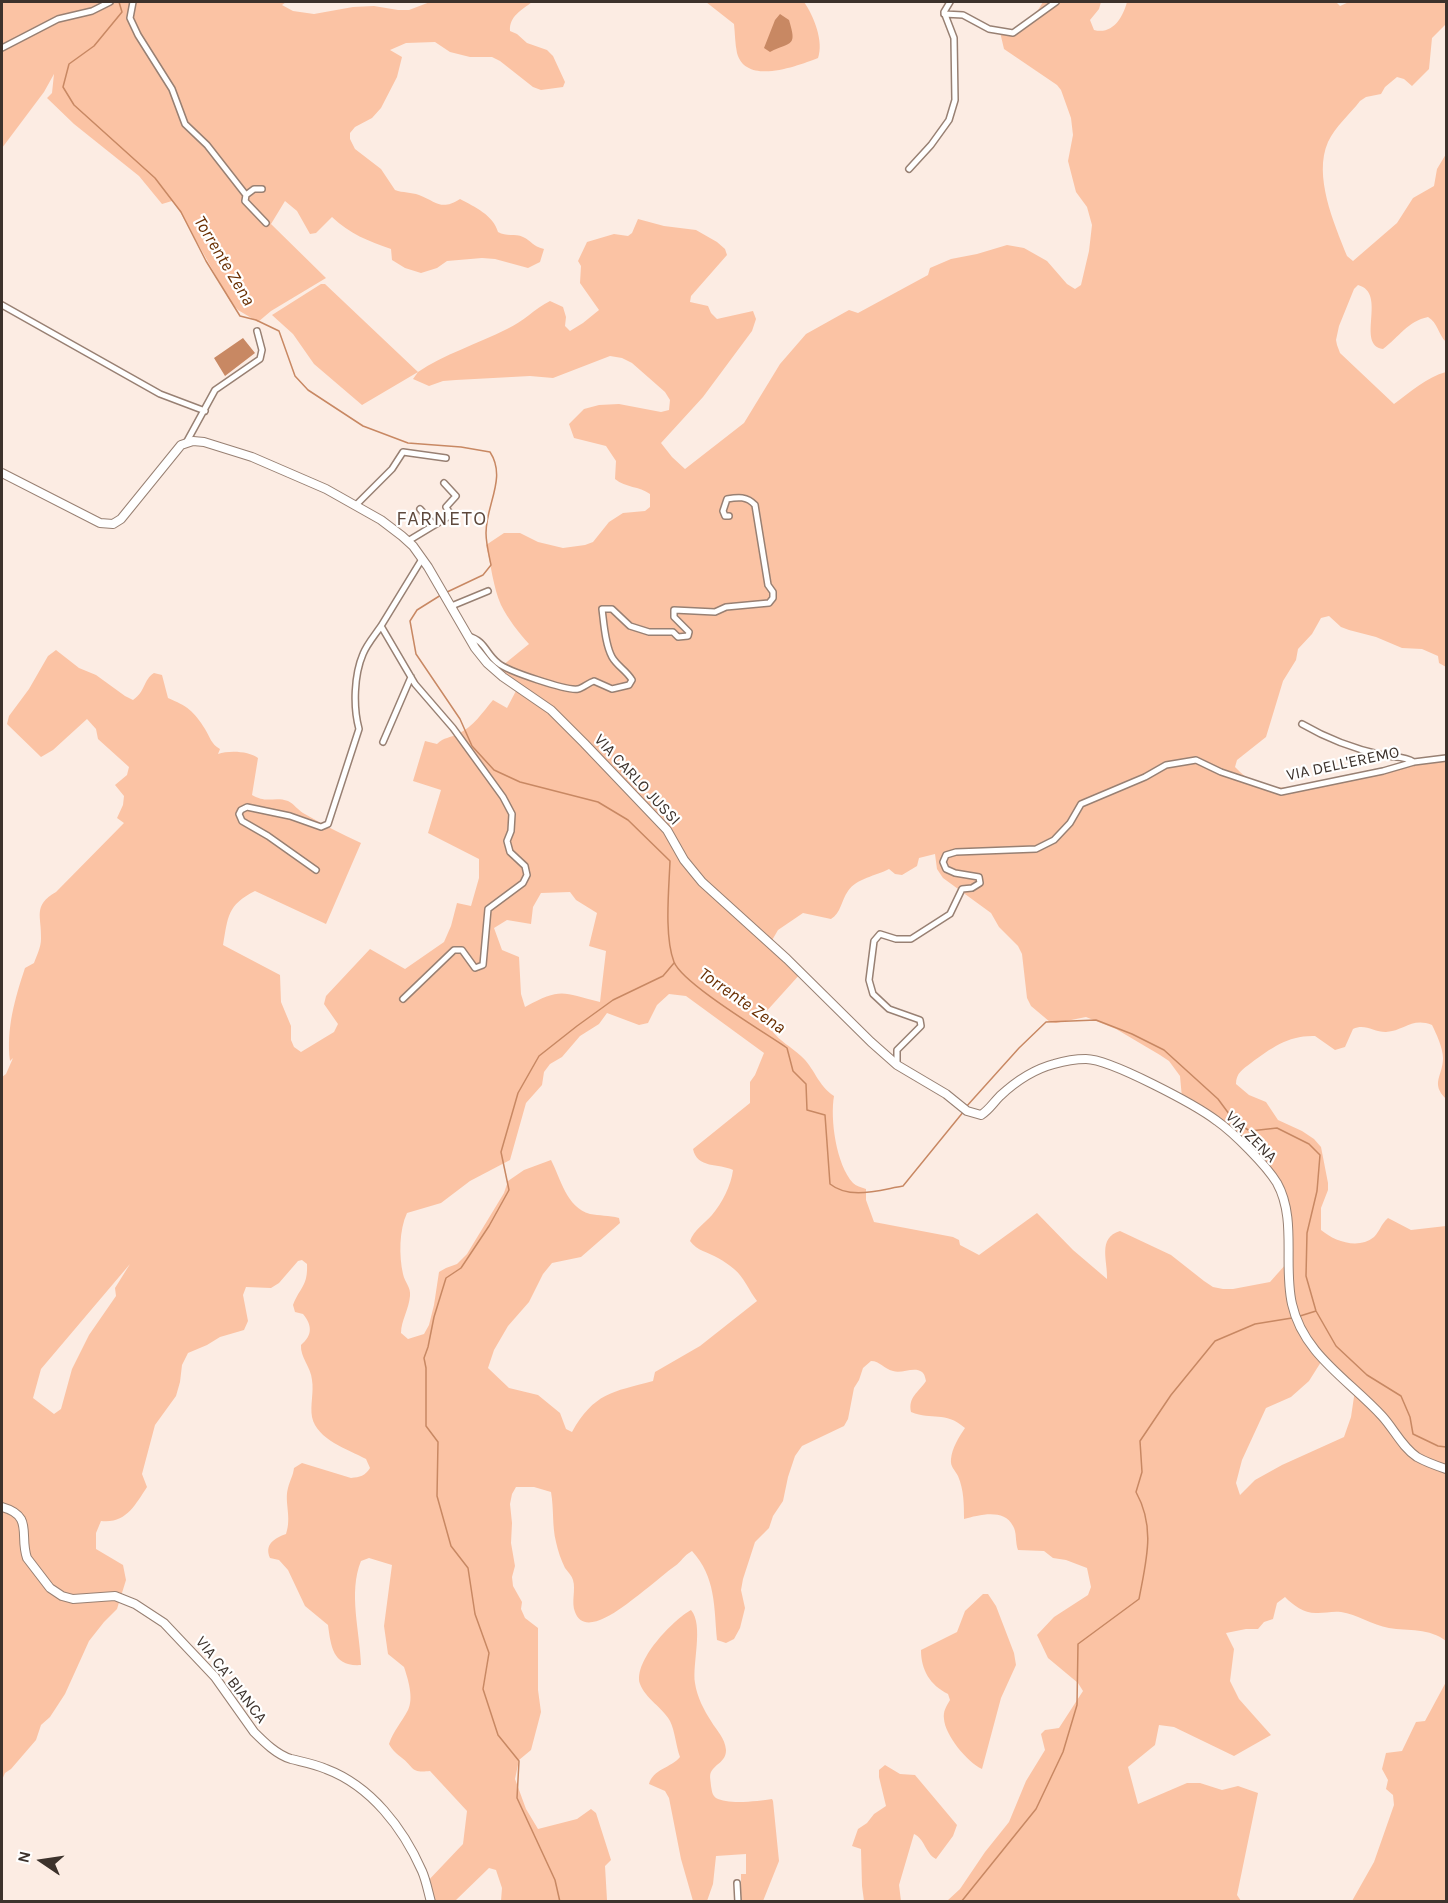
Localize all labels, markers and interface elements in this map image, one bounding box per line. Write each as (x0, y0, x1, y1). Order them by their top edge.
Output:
water label: Torrente Zena (189, 212, 259, 310)
district label: FARNETO (396, 507, 488, 531)
street label: VIA CARLO JUSSI (590, 730, 684, 830)
street label: VIA DELL'EREMO (1285, 743, 1401, 785)
water label: Torrente Zena (694, 963, 790, 1039)
street label: VIA ZENA (1221, 1107, 1281, 1167)
street label: VIA CA' BIANCA (191, 1633, 271, 1727)
north arrow (12, 1831, 72, 1891)
text: N (13, 1849, 35, 1865)

